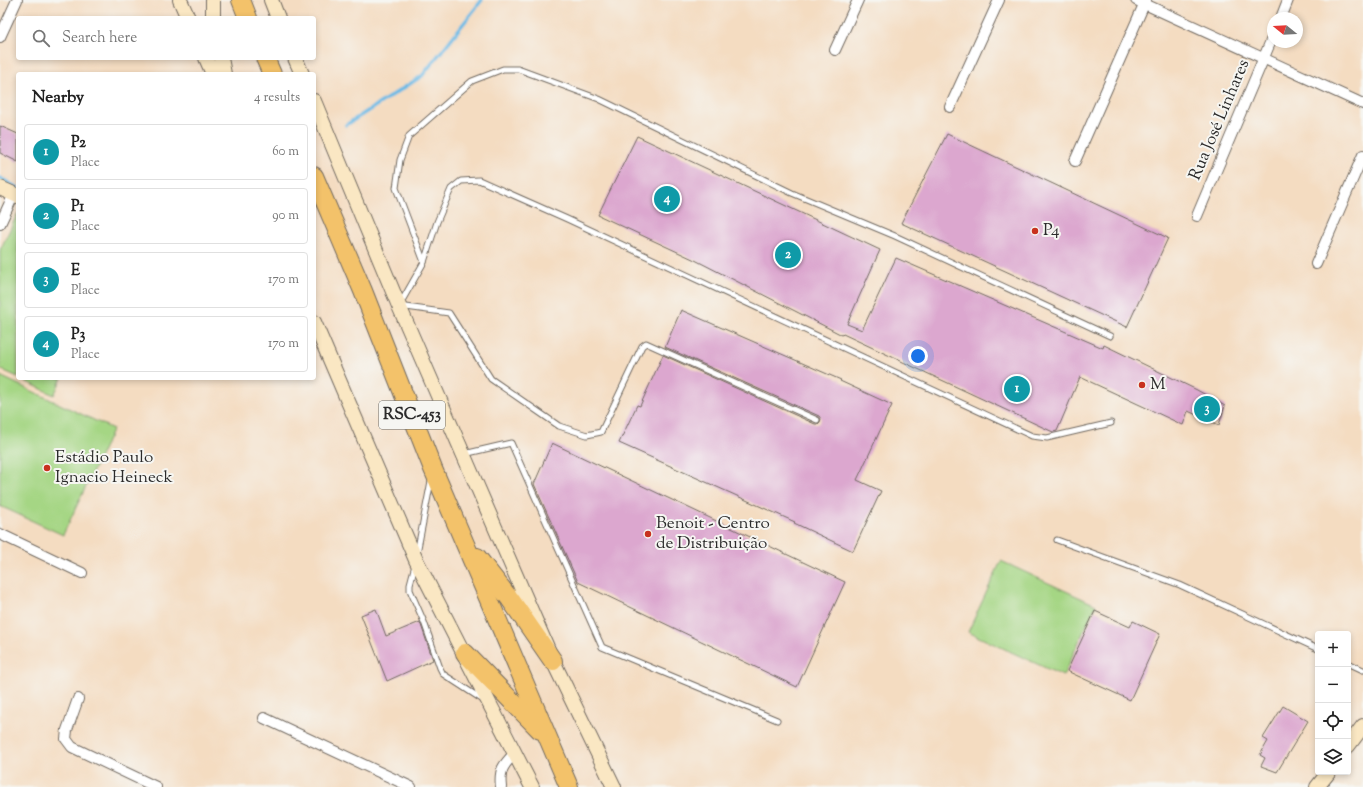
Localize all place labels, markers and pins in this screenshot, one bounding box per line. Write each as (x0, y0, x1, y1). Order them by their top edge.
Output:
pin: 4 (654, 184, 680, 214)
place label: P4 (1043, 219, 1060, 243)
marker: P4 (1030, 226, 1040, 236)
pin: 2 (775, 240, 801, 270)
place label: M (1150, 373, 1166, 397)
pin: 1 (1004, 374, 1030, 404)
marker: M (1137, 380, 1147, 390)
pin: 3 (1194, 394, 1220, 424)
place label: Estádio Paulo Ignacio Heineck (55, 446, 173, 490)
marker: Estádio Paulo Ignacio Heineck (42, 463, 52, 473)
place label: Benoit - Centro de Distribuição (656, 512, 770, 556)
marker: Benoit - Centro de Distribuição (643, 529, 653, 539)

